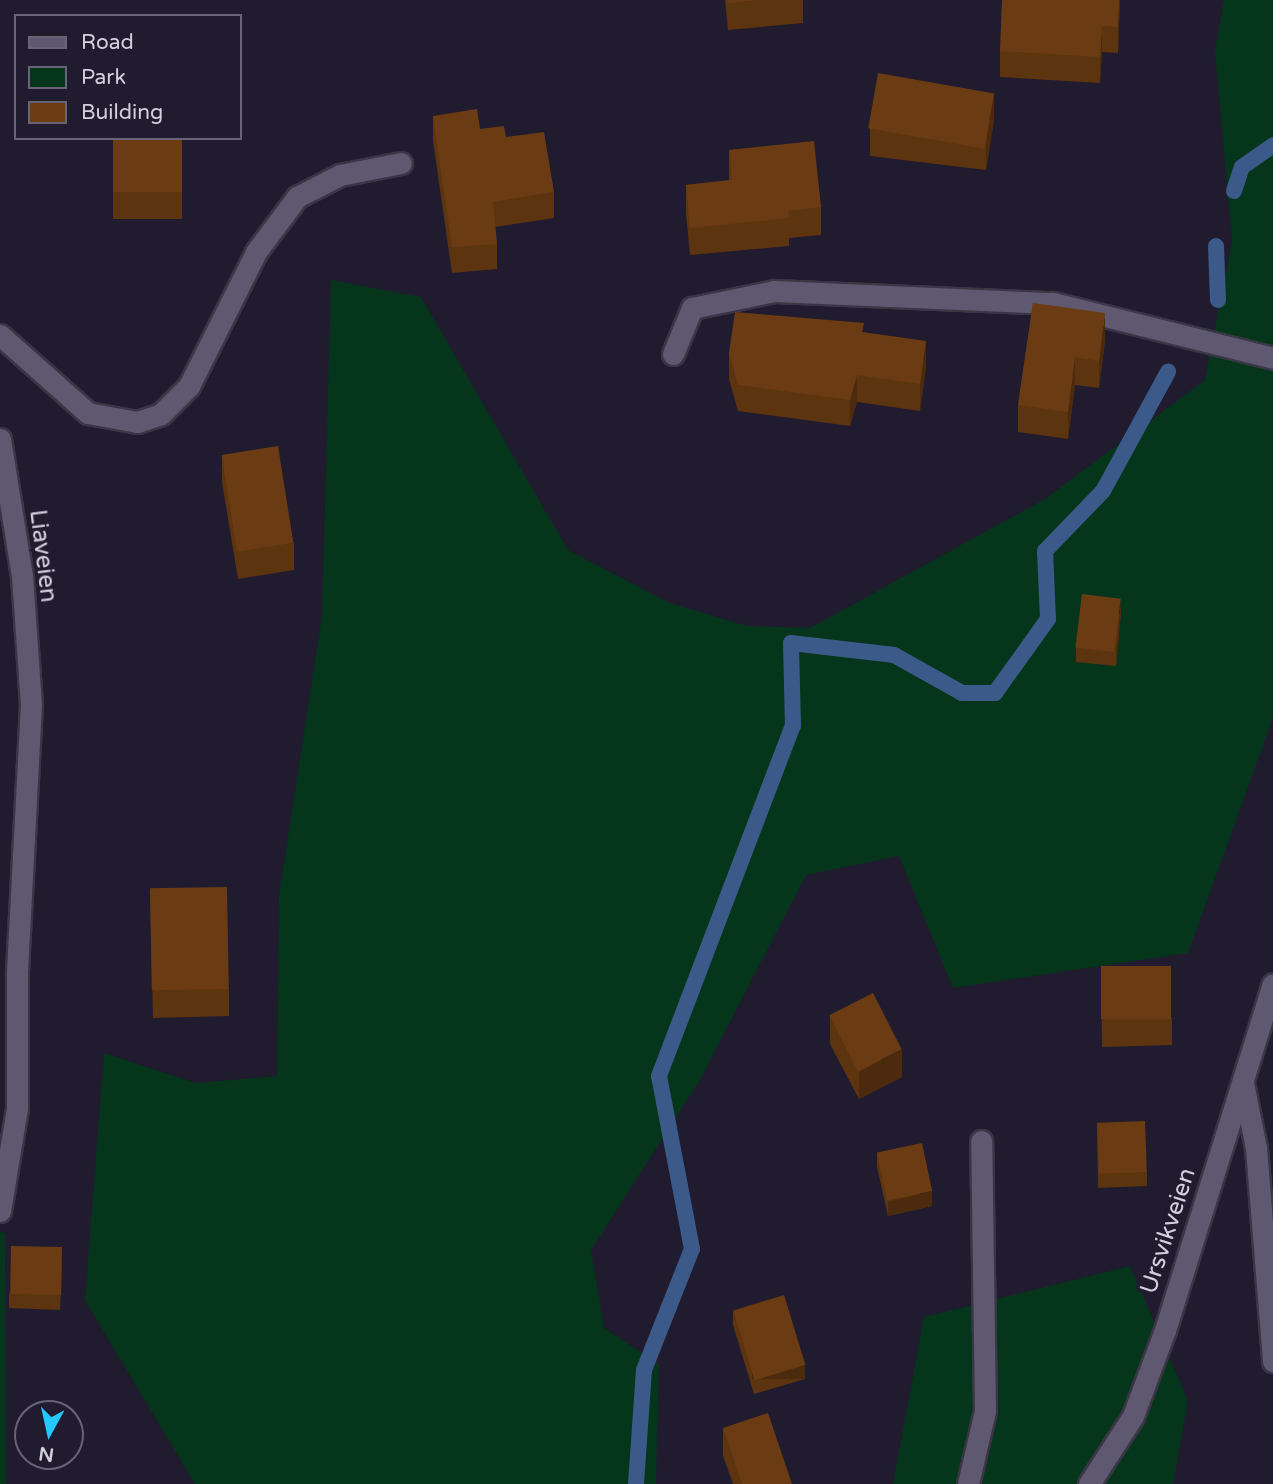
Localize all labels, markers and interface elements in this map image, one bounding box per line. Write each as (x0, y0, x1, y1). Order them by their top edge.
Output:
legend (14, 14, 242, 140)
text: Road (81, 30, 134, 55)
text: Park (81, 65, 126, 90)
text: Building (81, 100, 163, 125)
street label: Liaveien (23, 508, 63, 604)
street label: Ursvikveien (1134, 1165, 1202, 1297)
north arrow (14, 1400, 84, 1470)
text: N (37, 1442, 55, 1466)

